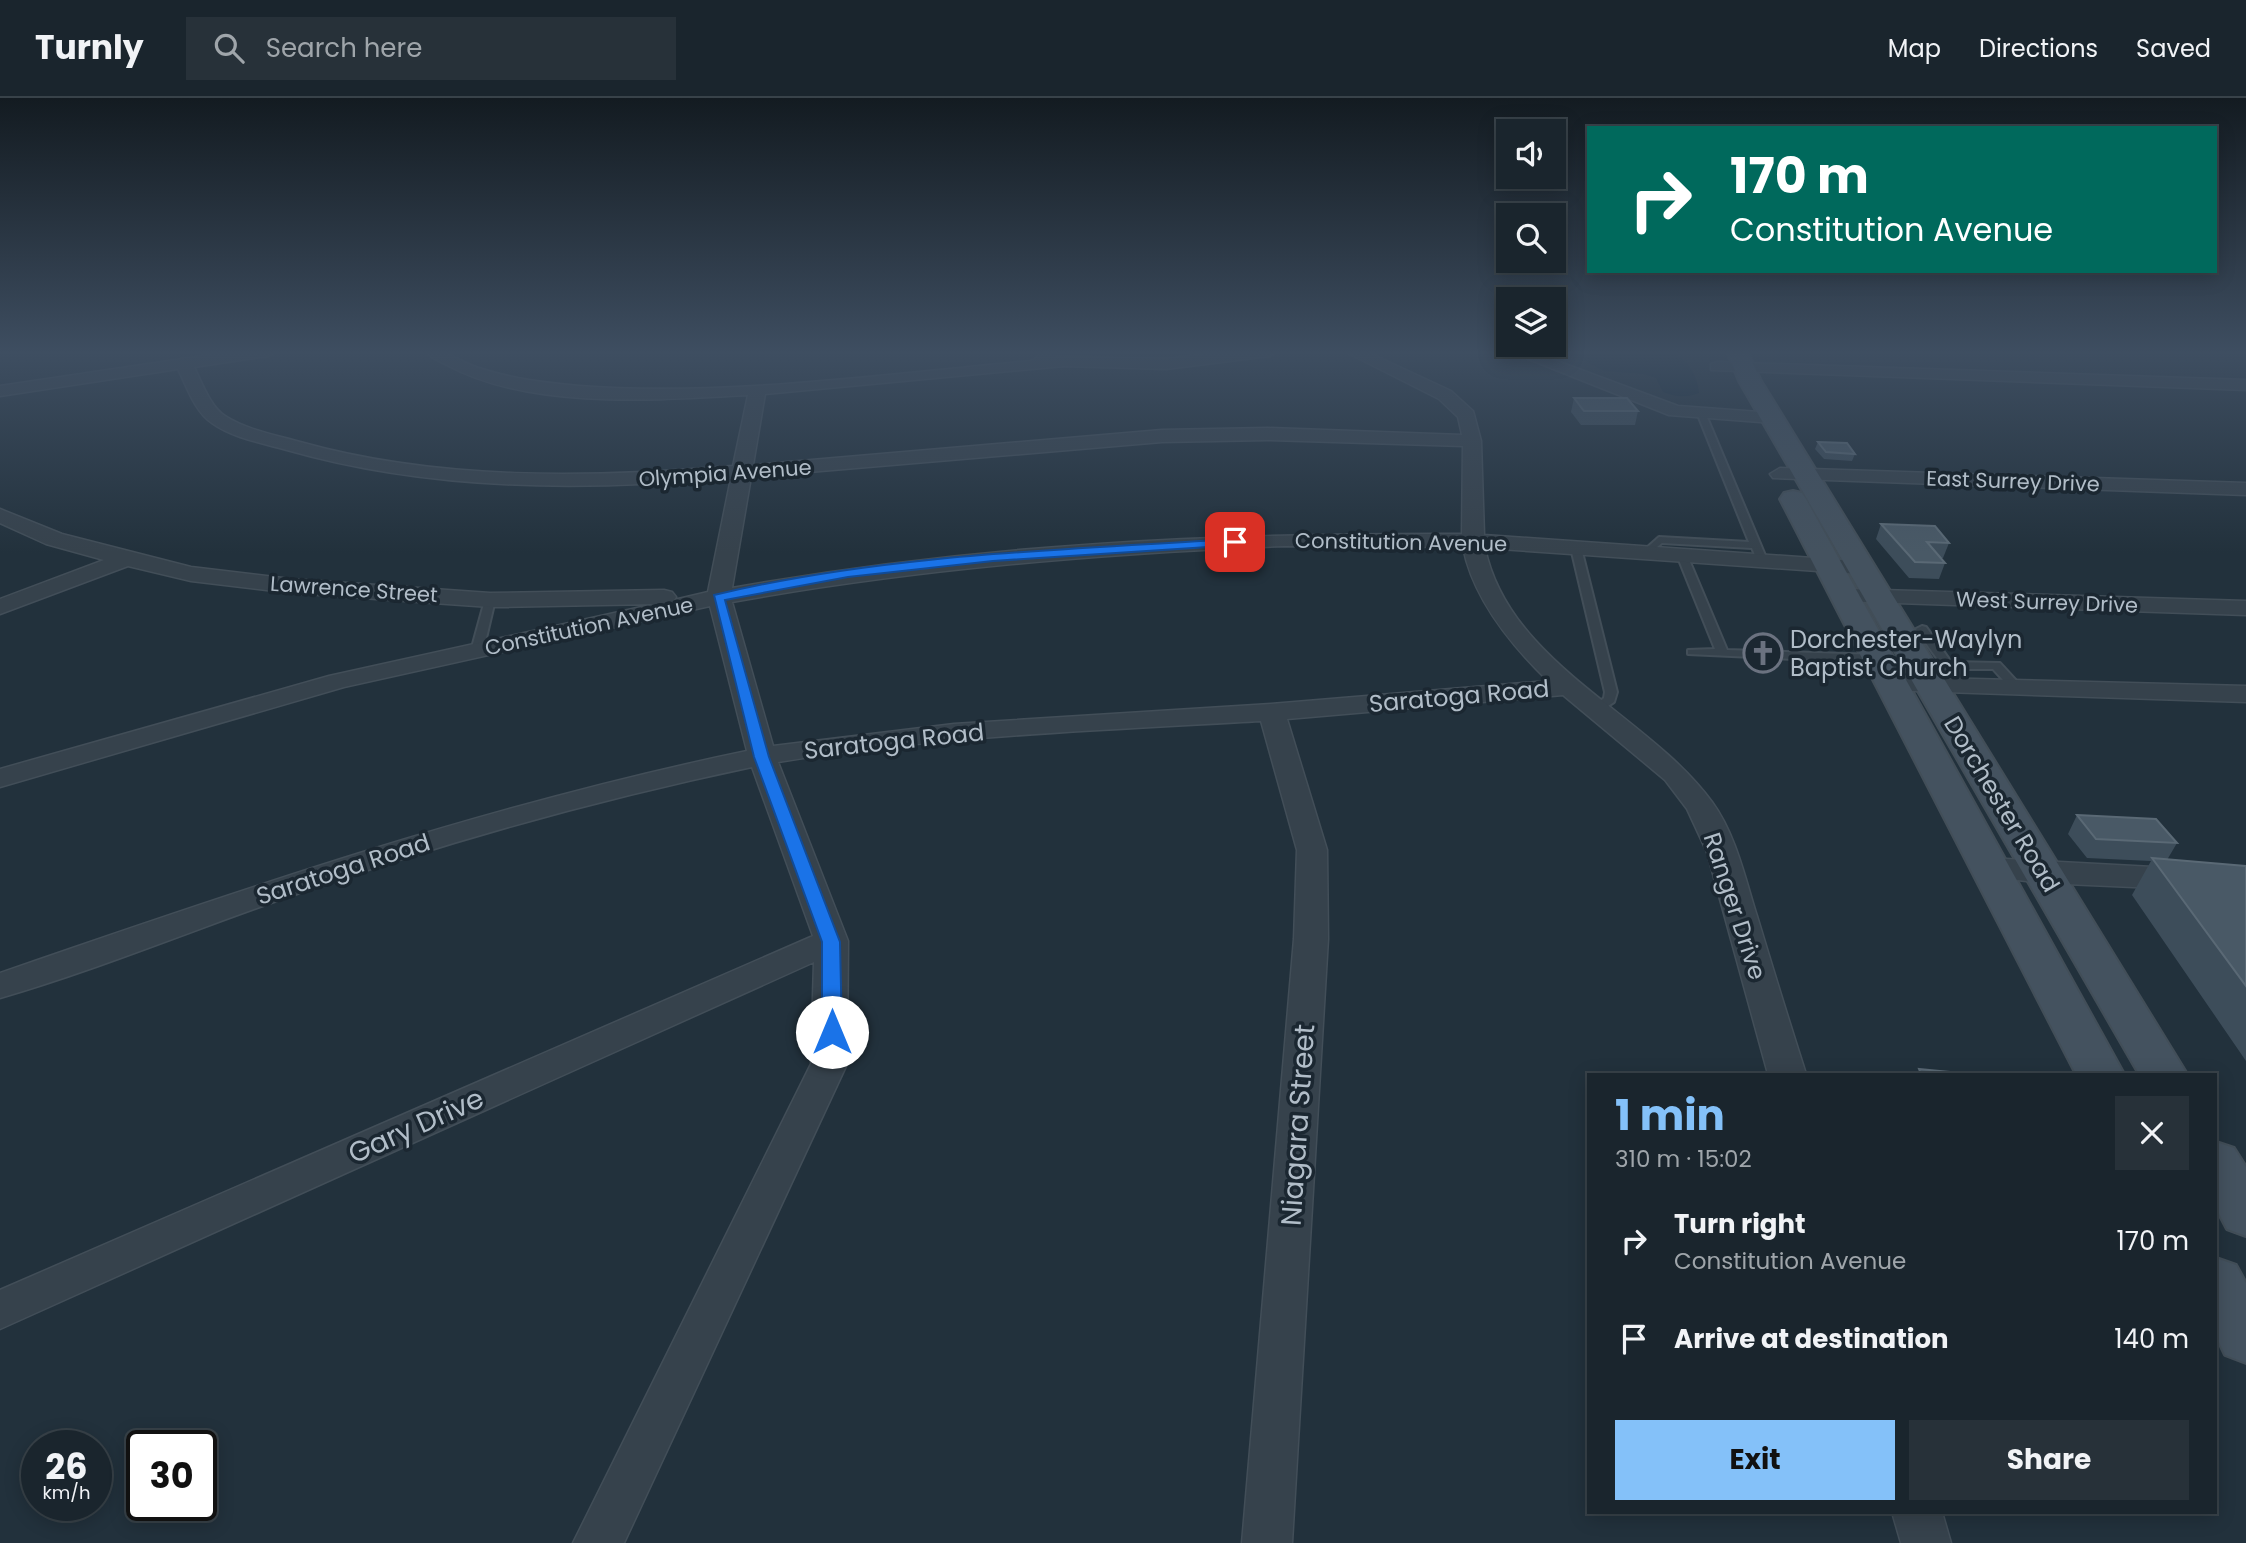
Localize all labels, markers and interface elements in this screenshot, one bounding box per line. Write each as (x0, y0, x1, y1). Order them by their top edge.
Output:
search box (186, 17, 676, 80)
text: Turnly (35, 24, 144, 71)
icon: search (210, 29, 248, 67)
text: Search here (266, 30, 422, 66)
text: Map (1888, 32, 1941, 65)
text: Directions (1979, 32, 2098, 65)
text: Saved (2136, 32, 2211, 65)
map controls (1496, 119, 1566, 357)
button: sound (1496, 119, 1566, 189)
text: 170 m (1730, 142, 1869, 210)
icon: right (1615, 154, 1706, 245)
button: search (1496, 203, 1566, 273)
text: Constitution Avenue (1730, 207, 2053, 252)
button: layers (1496, 287, 1566, 357)
street label: Olympia Avenue (638, 452, 812, 494)
street label: East Surrey Drive (1926, 463, 2100, 499)
pin (1205, 512, 1265, 572)
icon: arrive (1216, 523, 1254, 561)
street label: Constitution Avenue (1295, 526, 1507, 558)
street label: Lawrence Street (269, 569, 439, 609)
street label: West Surrey Drive (1955, 584, 2139, 620)
street label: Constitution Avenue (482, 590, 696, 662)
place label: Dorchester-Waylyn Baptist Church (1790, 623, 2022, 684)
church icon: Dorchester-Waylyn Baptist Church (1742, 632, 1784, 674)
street label: Saratoga Road (1367, 672, 1551, 720)
street label: Dorchester Road (1936, 710, 2068, 898)
street label: Saratoga Road (802, 715, 986, 767)
street label: Saratoga Road (252, 825, 434, 913)
street label: Ranger Drive (1696, 828, 1774, 984)
position arrow (795, 995, 869, 1069)
street label: Niagara Street (1271, 1023, 1325, 1227)
street label: Gary Drive (342, 1079, 490, 1173)
text: 1 min (1615, 1086, 1725, 1145)
button: close (2115, 1096, 2189, 1170)
text: 310 m · 15:02 (1615, 1143, 1752, 1175)
text: Turn right (1674, 1206, 1806, 1242)
icon: right (1615, 1222, 1653, 1260)
text: 170 m (2116, 1223, 2189, 1259)
text: Constitution Avenue (1674, 1245, 1906, 1277)
icon: arrive (1615, 1320, 1653, 1358)
text: Arrive at destination (1674, 1321, 1949, 1357)
text: 140 m (2114, 1321, 2189, 1357)
button: Exit (1615, 1420, 1895, 1500)
button: Share (1909, 1420, 2189, 1500)
speed limit sign: 30 (126, 1430, 217, 1521)
text: 26 (45, 1442, 88, 1491)
text: km/h (43, 1480, 90, 1505)

